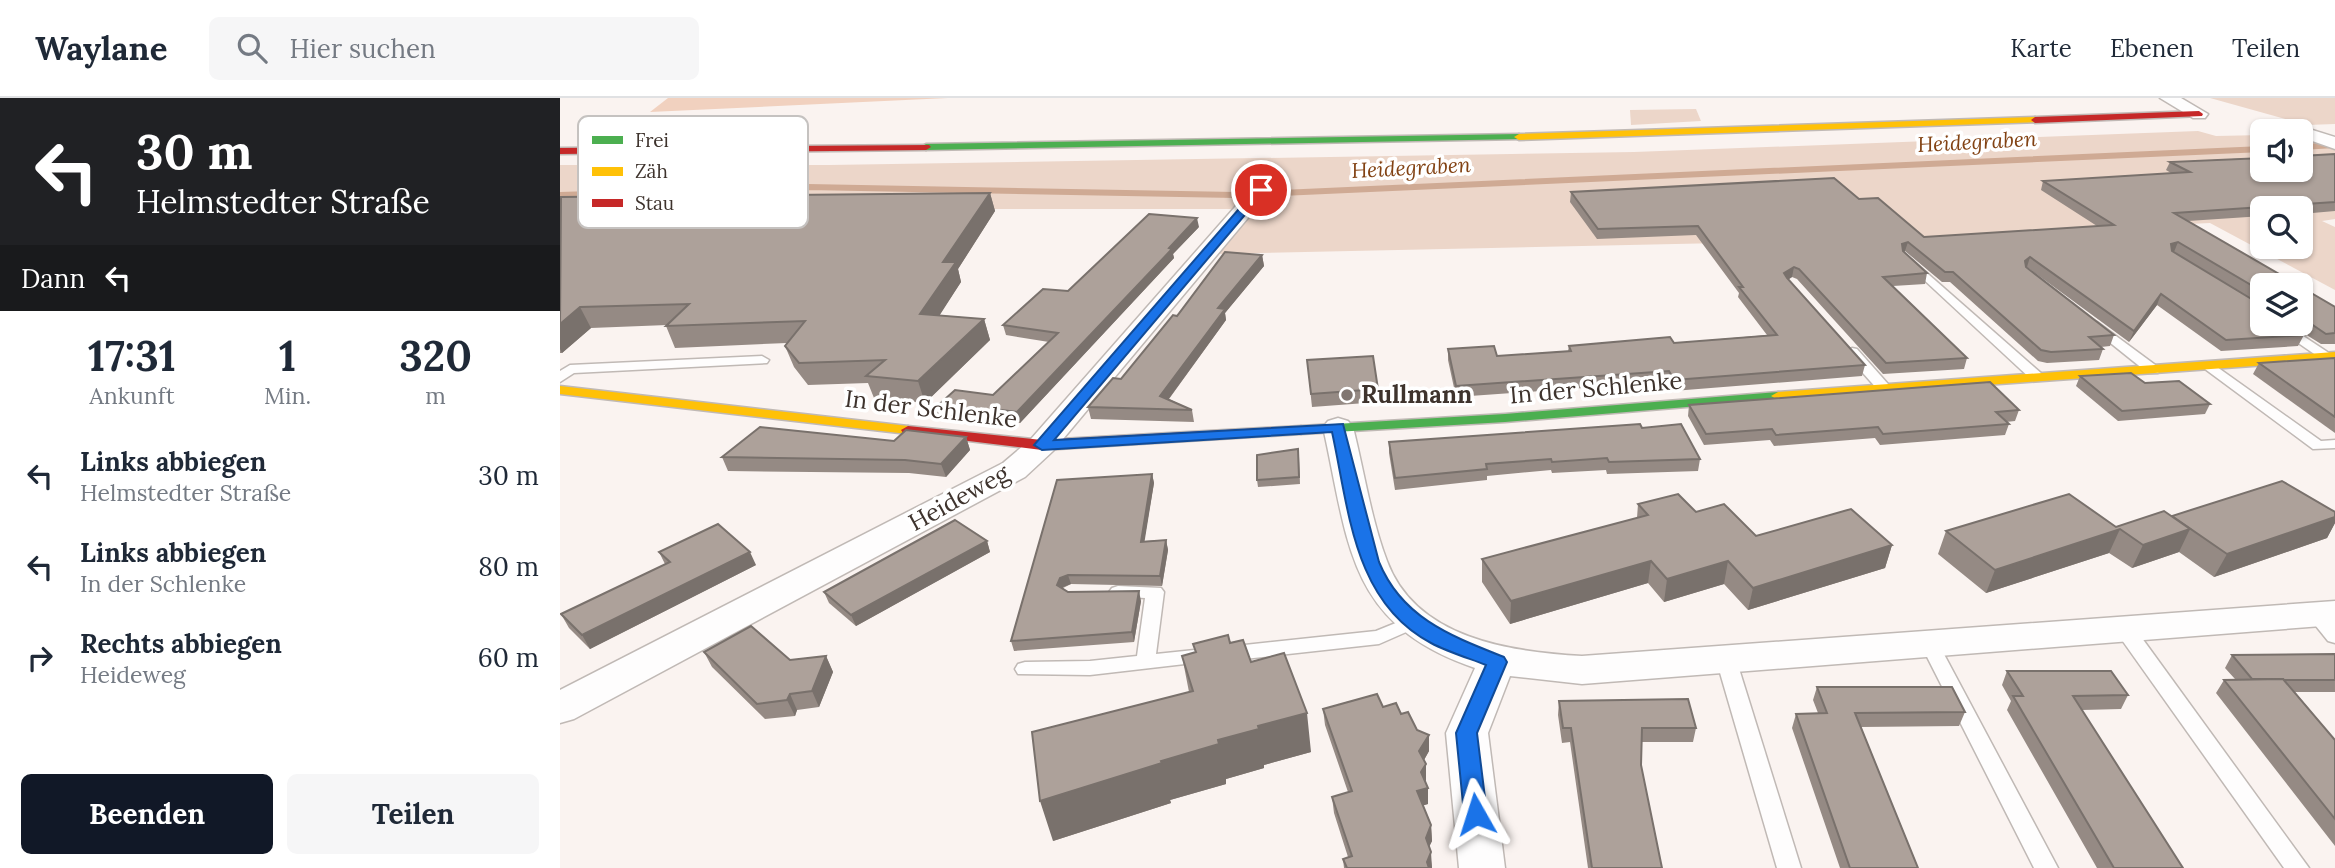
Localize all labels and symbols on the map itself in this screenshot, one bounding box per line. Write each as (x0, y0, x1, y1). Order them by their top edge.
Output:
legend (578, 116, 808, 228)
water label: Heidegraben (1917, 125, 2037, 158)
text: Frei (635, 128, 669, 152)
water label: Heidegraben (1351, 151, 1471, 184)
text: Zäh (635, 159, 668, 183)
pin (1231, 160, 1291, 220)
text: Stau (635, 191, 674, 215)
street label: In der Schlenke (1508, 365, 1684, 410)
place label: Rullmann (1361, 379, 1472, 410)
street label: In der Schlenke (843, 383, 1019, 434)
marker: Rullmann (1339, 387, 1355, 403)
street label: Heideweg (903, 457, 1015, 538)
position arrow (1439, 777, 1513, 851)

